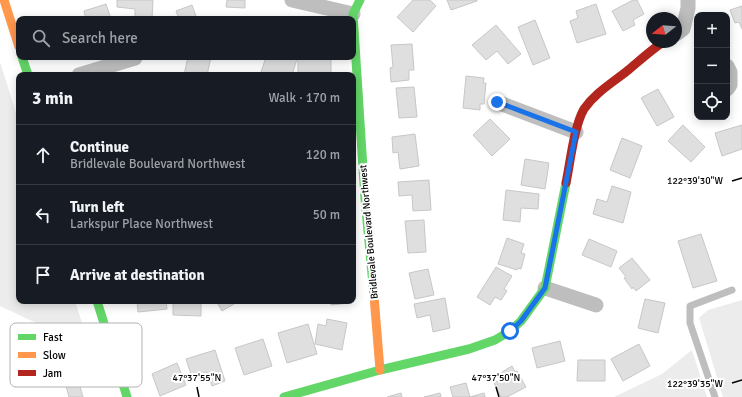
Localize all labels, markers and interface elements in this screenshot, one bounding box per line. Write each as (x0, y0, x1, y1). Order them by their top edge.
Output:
north arrow (646, 12, 682, 48)
map controls (694, 12, 730, 120)
button: + (694, 12, 730, 48)
search box (16, 16, 356, 60)
icon: search (30, 27, 52, 49)
text: Search here (62, 29, 138, 47)
button: − (694, 48, 730, 84)
button: locate (694, 84, 730, 120)
text: 3 min (32, 88, 73, 109)
text: Walk · 170 m (269, 90, 340, 106)
route end (488, 93, 506, 111)
text: Continue (70, 138, 129, 156)
icon: ahead (32, 144, 54, 166)
text: 120 m (306, 147, 340, 163)
text: Bridlevale Boulevard Northwest (70, 156, 245, 172)
street label: Bridlevale Boulevard Northwest (357, 164, 381, 300)
text: 122°39'30"W (667, 175, 723, 187)
text: Turn left (70, 198, 124, 216)
icon: left (32, 204, 54, 226)
text: 50 m (313, 207, 340, 223)
text: Larkspur Place Northwest (70, 216, 213, 232)
icon: arrive (32, 264, 54, 286)
text: Arrive at destination (70, 266, 205, 284)
route start (501, 322, 519, 340)
legend (10, 323, 142, 387)
text: Fast (43, 331, 63, 344)
text: Slow (43, 349, 66, 362)
text: Jam (43, 367, 62, 380)
text: 47°37'55"N (173, 372, 221, 384)
text: 47°37'50"N (472, 372, 520, 384)
text: 122°39'35"W (667, 378, 723, 390)

